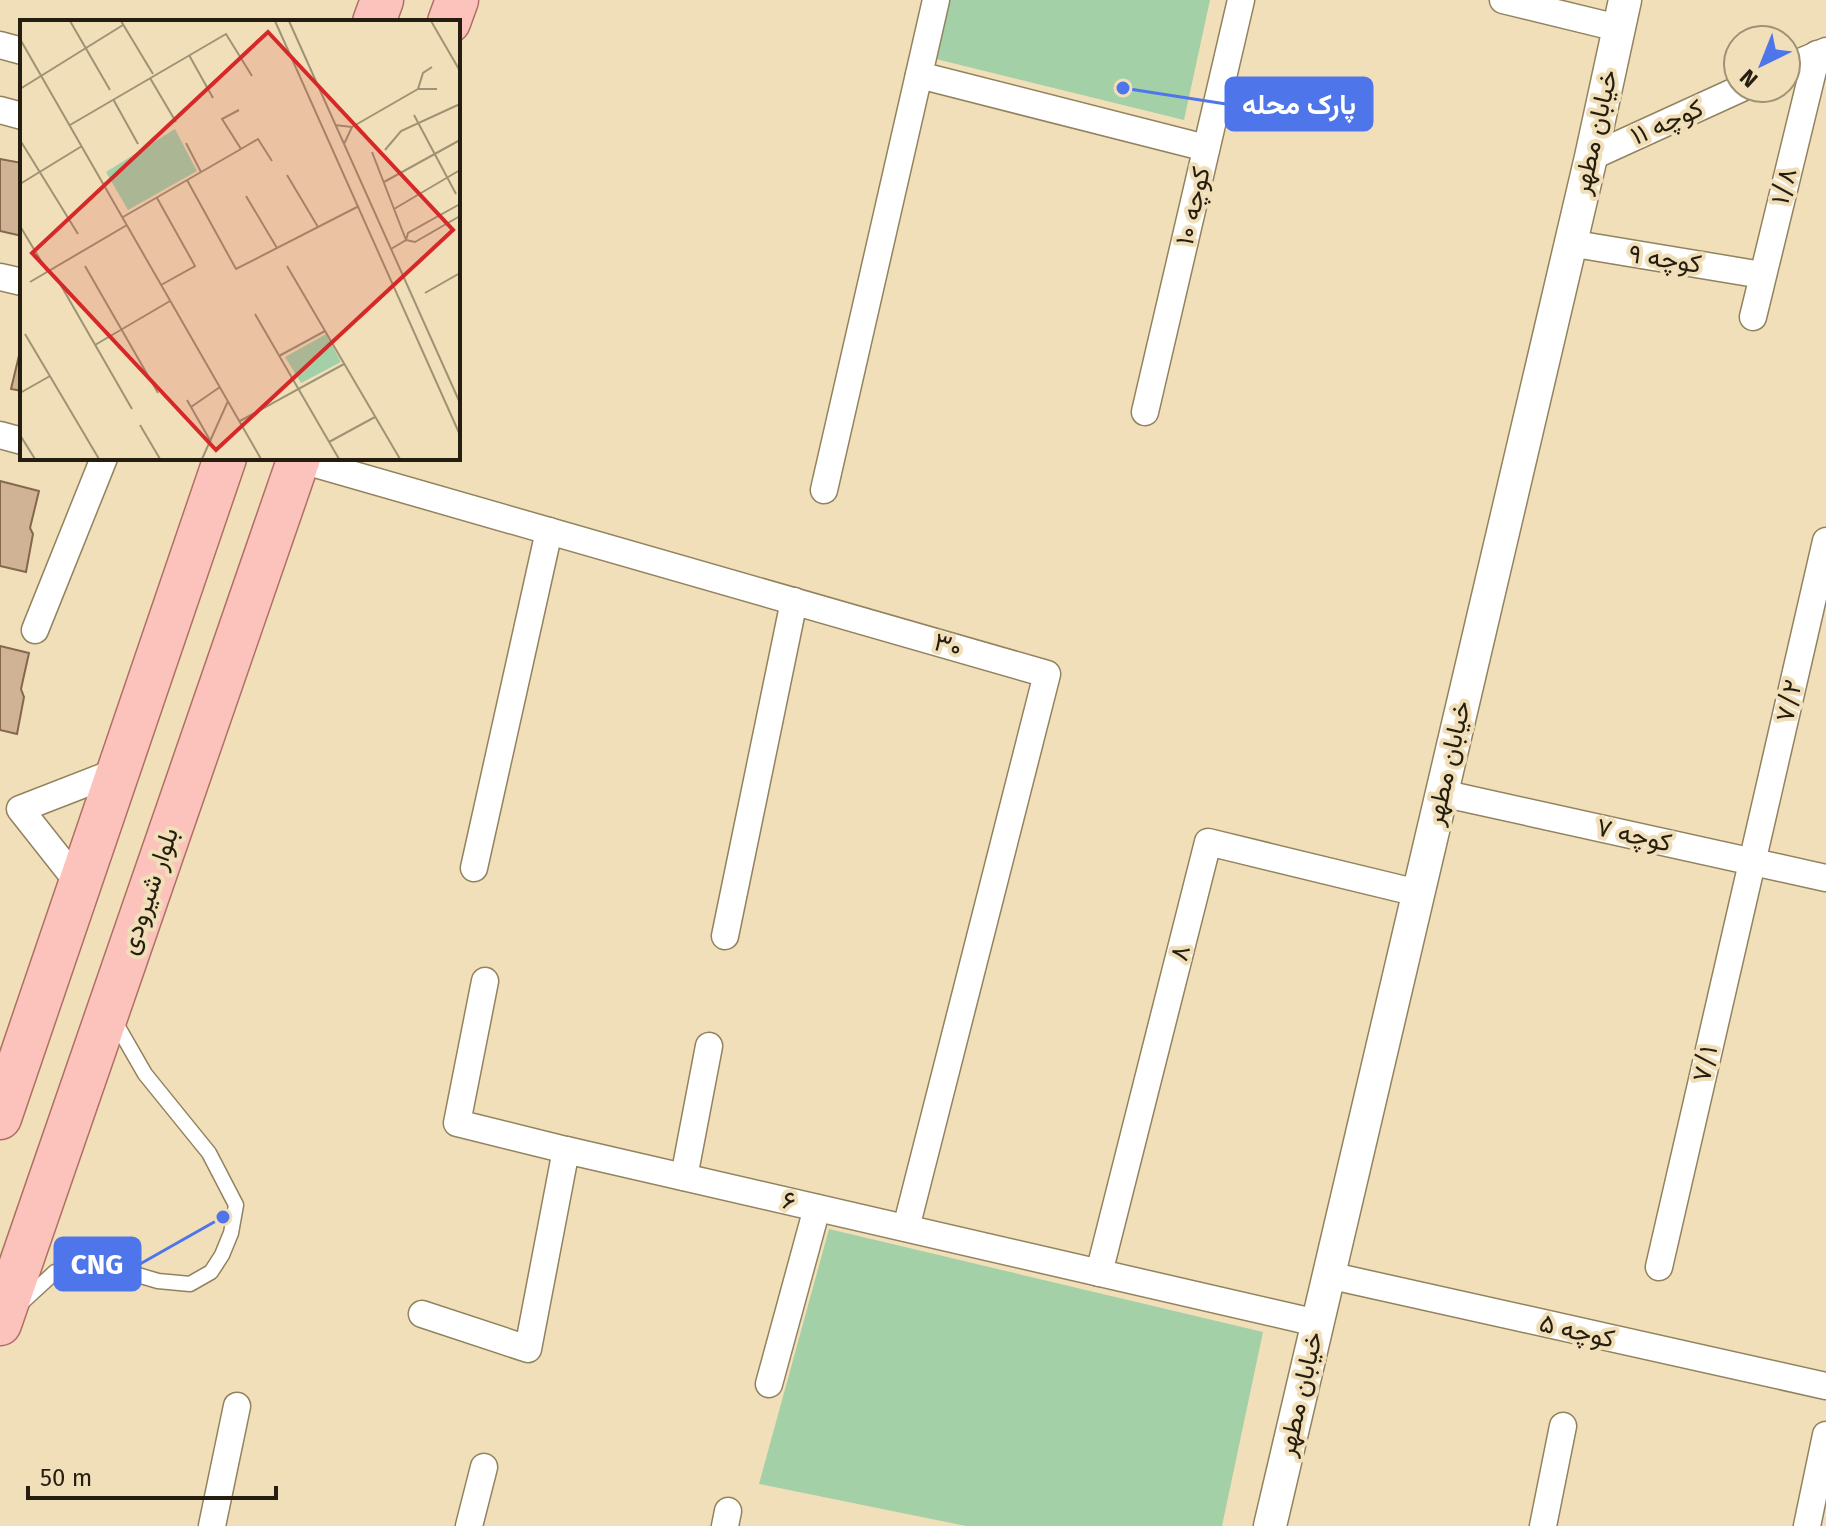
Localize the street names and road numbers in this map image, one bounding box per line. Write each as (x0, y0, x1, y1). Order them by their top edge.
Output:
street label: خیابان مطهر (1565, 67, 1624, 198)
street label: کوچه ۱۱ (1626, 92, 1709, 153)
street label: کوچه ۱۰ (1169, 164, 1219, 249)
street label: ۱/۸ (1765, 165, 1803, 207)
street label: کوچه ۹ (1626, 238, 1704, 282)
street label: ۳۰ (930, 626, 966, 664)
street label: ۷/۲ (1769, 677, 1809, 725)
street label: خیابان مطهر (1418, 698, 1477, 829)
street label: کوچه ۷ (1593, 811, 1675, 861)
street label: بلوار شیرودی (113, 823, 185, 959)
street label: ۸ (1163, 942, 1197, 964)
street label: ۷/۱ (1686, 1043, 1724, 1085)
street label: ۶ (779, 1184, 799, 1218)
street label: کوچه ۵ (1536, 1307, 1618, 1357)
street label: خیابان مطهر (1270, 1329, 1329, 1460)

